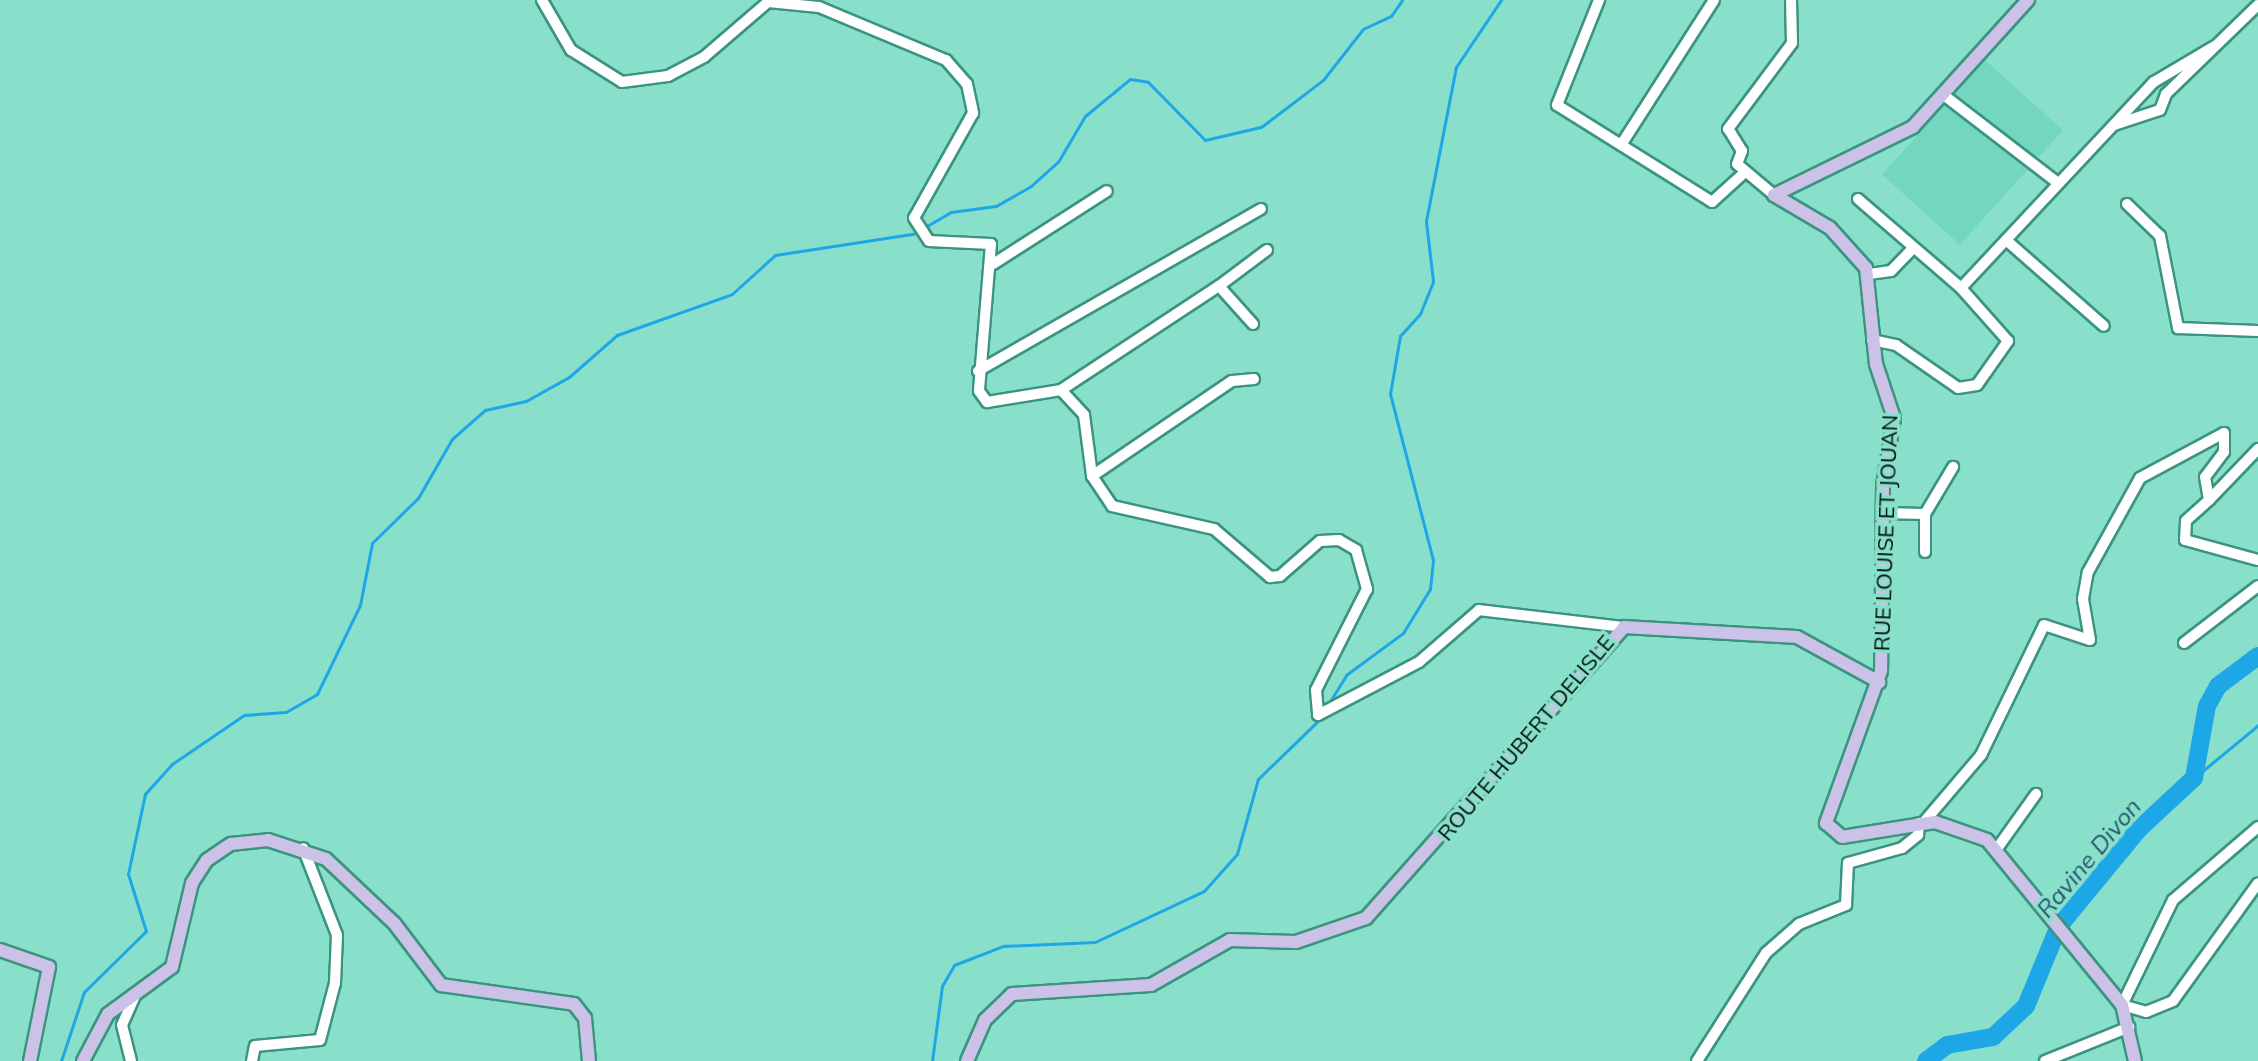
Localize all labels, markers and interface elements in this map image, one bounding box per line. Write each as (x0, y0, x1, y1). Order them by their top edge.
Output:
street label: RUE LOUISE ET JOUAN (1869, 414, 1903, 652)
street label: ROUTE HUBERT DELISLE (1432, 630, 1620, 846)
water label: Ravine Divon (2031, 793, 2147, 923)

